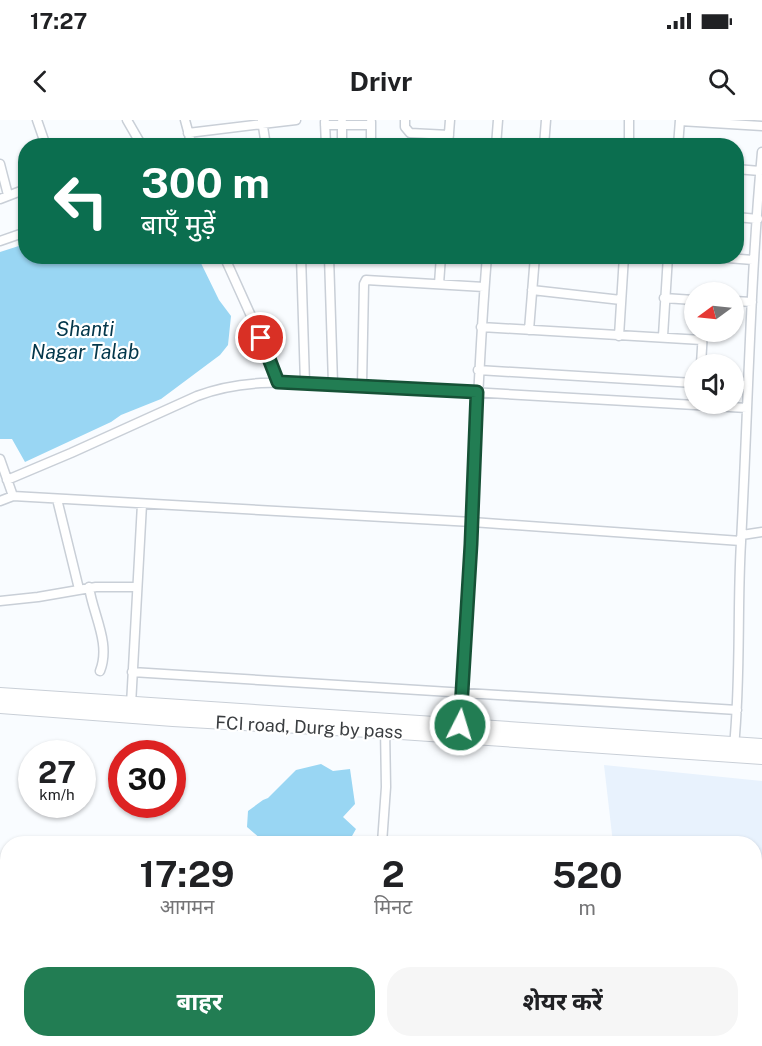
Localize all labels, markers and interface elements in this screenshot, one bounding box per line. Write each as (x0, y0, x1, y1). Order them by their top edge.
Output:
text: 17:27 (30, 8, 87, 34)
icon: back (24, 65, 57, 98)
text: Drivr (350, 65, 412, 97)
icon: search (705, 65, 738, 98)
text: 300 m (141, 158, 270, 207)
icon: left (42, 162, 120, 240)
text: बाएँ मुड़ें (141, 208, 216, 240)
north arrow (684, 282, 744, 342)
map controls (684, 282, 744, 414)
pin (235, 312, 286, 363)
water label: Shanti Nagar Talab (31, 317, 139, 364)
icon: arrive (244, 321, 277, 354)
button: sound (684, 354, 744, 414)
position arrow (428, 693, 492, 757)
street label: FCI road, Durg by pass (215, 712, 403, 742)
speed limit sign: 30 (108, 740, 186, 818)
text: 27 (38, 754, 76, 790)
text: km/h (39, 786, 75, 803)
text: 17:29 (140, 853, 235, 895)
text: 2 (382, 853, 405, 895)
text: 520 (552, 854, 622, 896)
text: आगमन (160, 895, 214, 919)
text: मिनट (374, 895, 412, 919)
text: m (579, 896, 596, 920)
button: बाहर (24, 967, 375, 1036)
button: शेयर करें (387, 967, 738, 1036)

